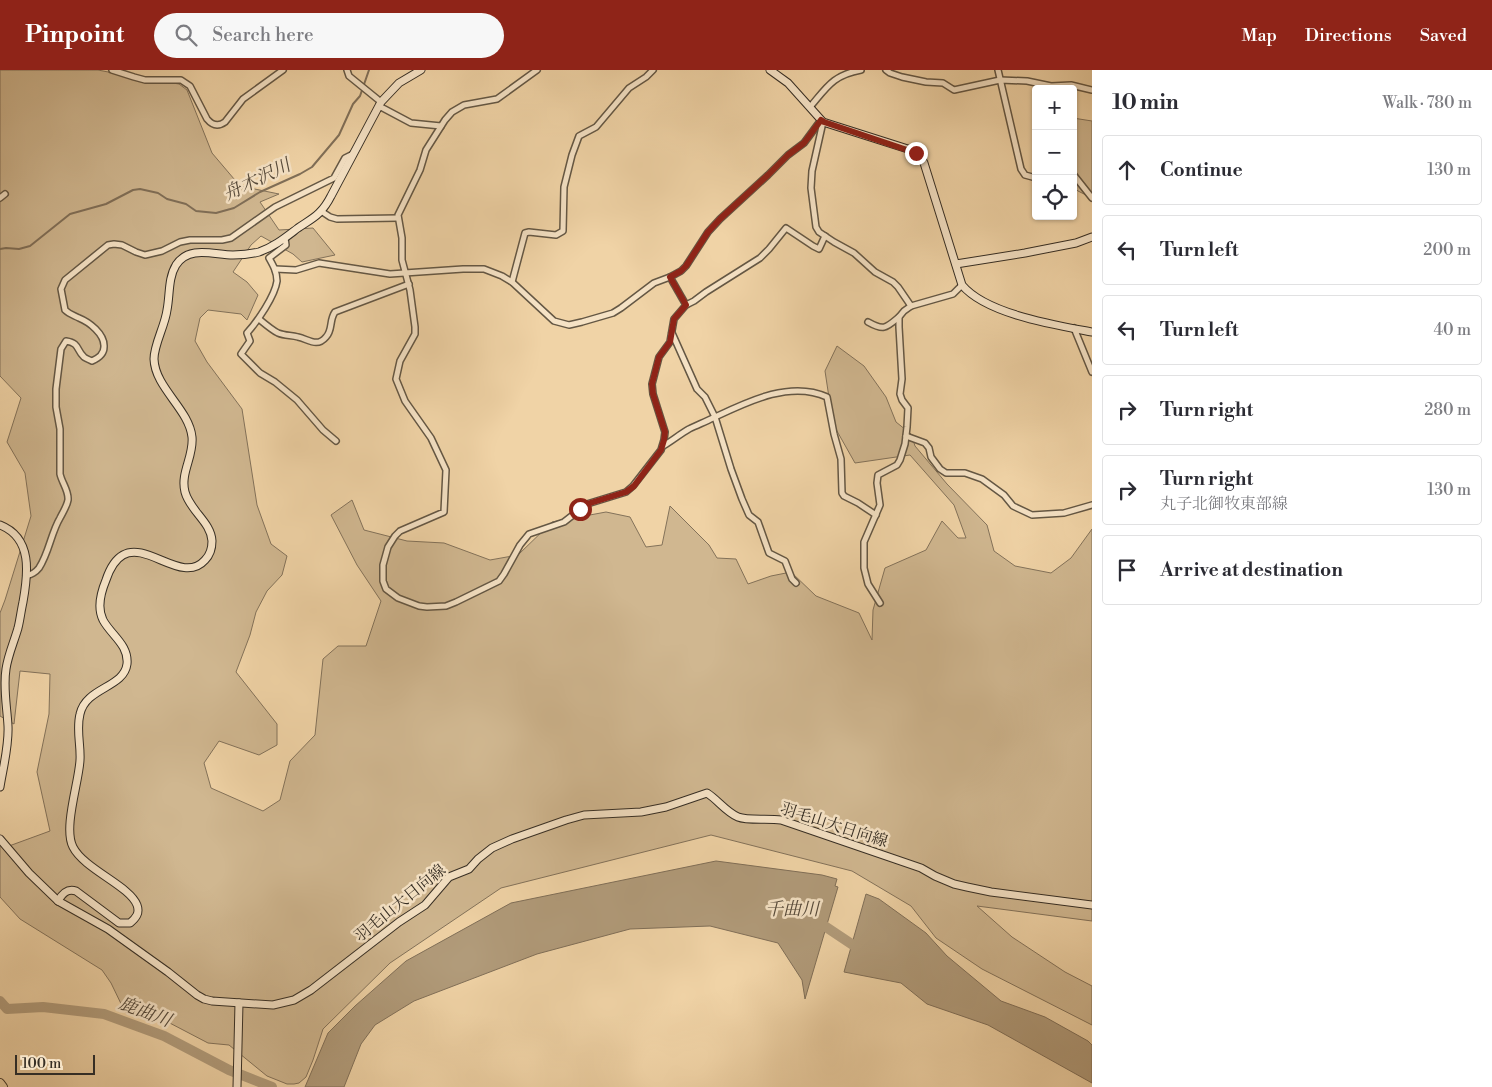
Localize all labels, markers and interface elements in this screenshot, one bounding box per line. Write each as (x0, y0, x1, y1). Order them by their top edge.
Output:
search box (154, 13, 504, 58)
text: Pinpoint (25, 20, 124, 50)
icon: search (172, 21, 200, 49)
text: Search here (212, 23, 314, 47)
text: Map (1241, 24, 1277, 47)
text: Directions (1305, 24, 1392, 47)
text: Saved (1420, 24, 1467, 47)
map controls (1032, 85, 1077, 220)
button: + (1032, 85, 1077, 130)
text: 10 min (1112, 90, 1179, 116)
text: Walk · 780 m (1383, 93, 1472, 113)
button: − (1032, 130, 1077, 175)
route end (905, 142, 928, 165)
water label: 舟木沢川 (220, 153, 296, 206)
icon: ahead (1113, 156, 1141, 184)
text: Continue (1160, 158, 1243, 182)
text: 130 m (1427, 160, 1471, 180)
button: locate (1032, 175, 1077, 220)
icon: left (1113, 236, 1141, 264)
text: Turn left (1160, 238, 1239, 262)
text: 200 m (1423, 240, 1471, 260)
icon: left (1113, 316, 1141, 344)
text: Turn left (1160, 318, 1239, 342)
text: 40 m (1434, 320, 1471, 340)
icon: right (1113, 396, 1141, 424)
text: Turn right (1160, 398, 1253, 422)
text: 280 m (1424, 400, 1471, 420)
text: Turn right (1160, 467, 1253, 491)
icon: right (1113, 476, 1141, 504)
text: 130 m (1427, 480, 1471, 500)
text: 丸子北御牧東部線 (1160, 494, 1288, 514)
route start (569, 498, 592, 521)
icon: arrive (1113, 556, 1141, 584)
text: Arrive at destination (1160, 558, 1343, 582)
street label: 羽毛山大日向線 (778, 798, 890, 852)
street label: 羽毛山大日向線 (350, 860, 450, 946)
water label: 千曲川 (765, 898, 821, 921)
water label: 鹿曲川 (116, 992, 176, 1033)
scale bar (15, 1052, 95, 1075)
text: 100 m (22, 1055, 61, 1073)

